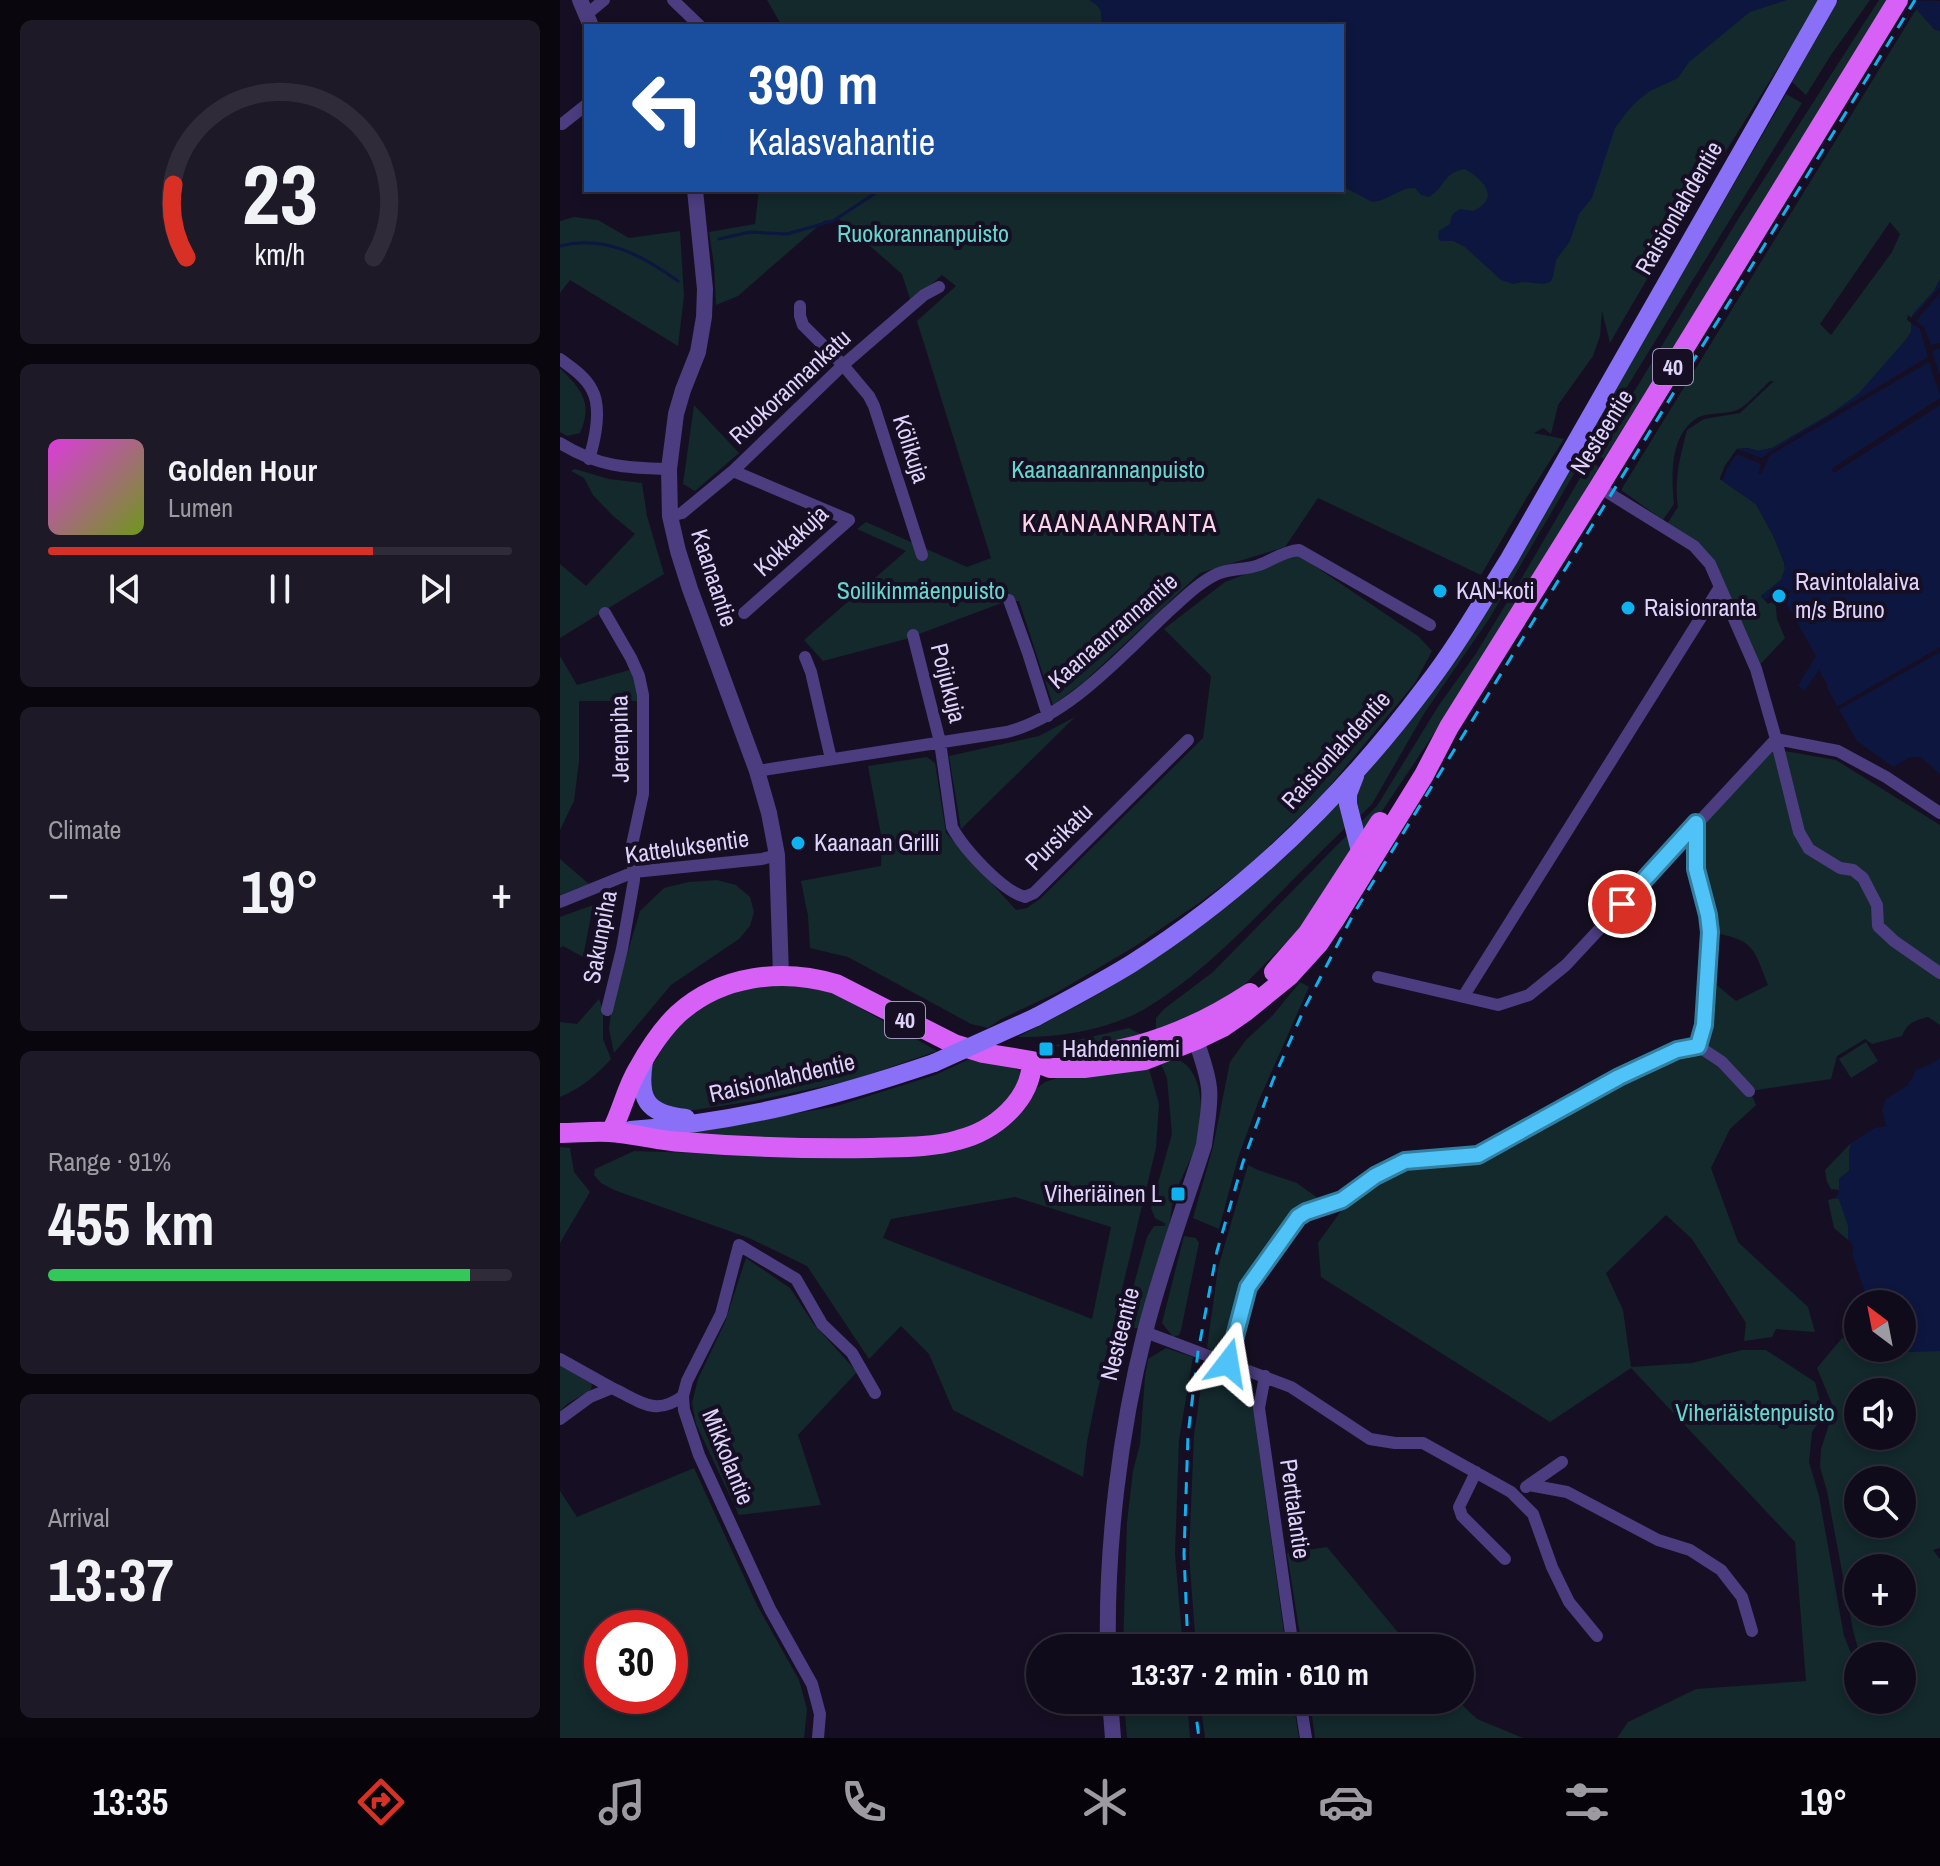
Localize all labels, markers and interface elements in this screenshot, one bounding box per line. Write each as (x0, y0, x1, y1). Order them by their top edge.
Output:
text: 390 m (748, 46, 878, 121)
icon: left (616, 56, 720, 160)
text: Kalasvahantie (748, 118, 935, 166)
street label: Raisionlahdentie (1627, 135, 1729, 280)
text: 23 (242, 137, 318, 249)
park label: Ruokorannanpuisto (837, 217, 1009, 249)
text: km/h (255, 235, 305, 274)
street label: Ruokorannankatu (722, 322, 857, 451)
road number: 40 (1653, 349, 1693, 385)
street label: Nesteentie (1562, 383, 1640, 480)
street label: Kölikuja (886, 410, 938, 487)
text: Golden Hour (168, 450, 317, 490)
park label: Kaanaanrannanpuisto (1011, 453, 1205, 485)
text: Lumen (168, 490, 233, 525)
street label: Kokkakuja (746, 498, 834, 583)
district label: KAANAANRANTA (1022, 505, 1218, 540)
street label: Kaanaantie (684, 525, 746, 631)
street label: Kaanaanrannantie (1041, 565, 1184, 695)
place label: Ravintolalaiva m/s Bruno (1795, 565, 1920, 625)
icon: previous (103, 567, 147, 611)
icon: pause (258, 567, 302, 611)
icon: next (413, 567, 457, 611)
park label: Soilikinmäenpuisto (837, 574, 1005, 606)
place label: KAN-koti (1456, 574, 1535, 606)
marker: KAN-koti (1431, 582, 1449, 600)
marker: Ravintolalaiva m/s Bruno (1770, 587, 1788, 605)
place label: Raisionranta (1644, 591, 1757, 623)
marker: Raisionranta (1619, 599, 1637, 617)
street label: Poijukuja (924, 640, 974, 726)
street label: Raisionlahdentie (1274, 683, 1397, 815)
street label: Jerenpiha (602, 695, 636, 783)
street label: Pursikatu (1018, 796, 1099, 877)
text: Climate (48, 812, 121, 847)
street label: Katteluksentie (623, 821, 751, 871)
place label: Kaanaan Grilli (814, 826, 940, 858)
marker: Kaanaan Grilli (789, 834, 807, 852)
text: 19° (241, 851, 319, 932)
text: − (48, 862, 69, 922)
text: + (491, 862, 512, 922)
pin (1588, 870, 1656, 938)
icon: arrive (1600, 882, 1644, 926)
street label: Sakunpiha (574, 888, 624, 986)
road number: 40 (885, 1002, 925, 1038)
place label: Hahdenniemi (1062, 1032, 1180, 1064)
marker: Hahdenniemi (1037, 1040, 1055, 1058)
street label: Raisionlahdentie (706, 1045, 858, 1109)
text: Range · 91% (48, 1144, 171, 1179)
place label: Viheriäinen L (1044, 1177, 1162, 1209)
text: 455 km (48, 1183, 215, 1264)
marker: Viheriäinen L (1169, 1185, 1187, 1203)
street label: Nesteentie (1092, 1284, 1146, 1384)
north arrow (1844, 1290, 1916, 1362)
map controls (1844, 1290, 1916, 1714)
position arrow (1186, 1321, 1270, 1405)
button: sound (1844, 1378, 1916, 1450)
park label: Viheriäistenpuisto (1675, 1396, 1835, 1428)
street label: Mikkolantie (695, 1404, 763, 1509)
street label: Perttalantie (1273, 1457, 1319, 1561)
button: search (1844, 1466, 1916, 1538)
text: Arrival (48, 1500, 110, 1535)
text: 13:37 (48, 1539, 174, 1620)
button: + (1844, 1554, 1916, 1626)
speed limit sign: 30 (584, 1610, 688, 1714)
button: − (1844, 1642, 1916, 1714)
text: 13:37 · 2 min · 610 m (1131, 1654, 1369, 1694)
icon: directions (353, 1774, 409, 1830)
icon: music (594, 1774, 650, 1830)
icon: phone (836, 1774, 892, 1830)
icon: climate (1077, 1774, 1133, 1830)
icon: car (1318, 1774, 1374, 1830)
icon: filters (1559, 1774, 1615, 1830)
text: 13:35 (93, 1778, 168, 1826)
text: 19° (1800, 1778, 1847, 1826)

